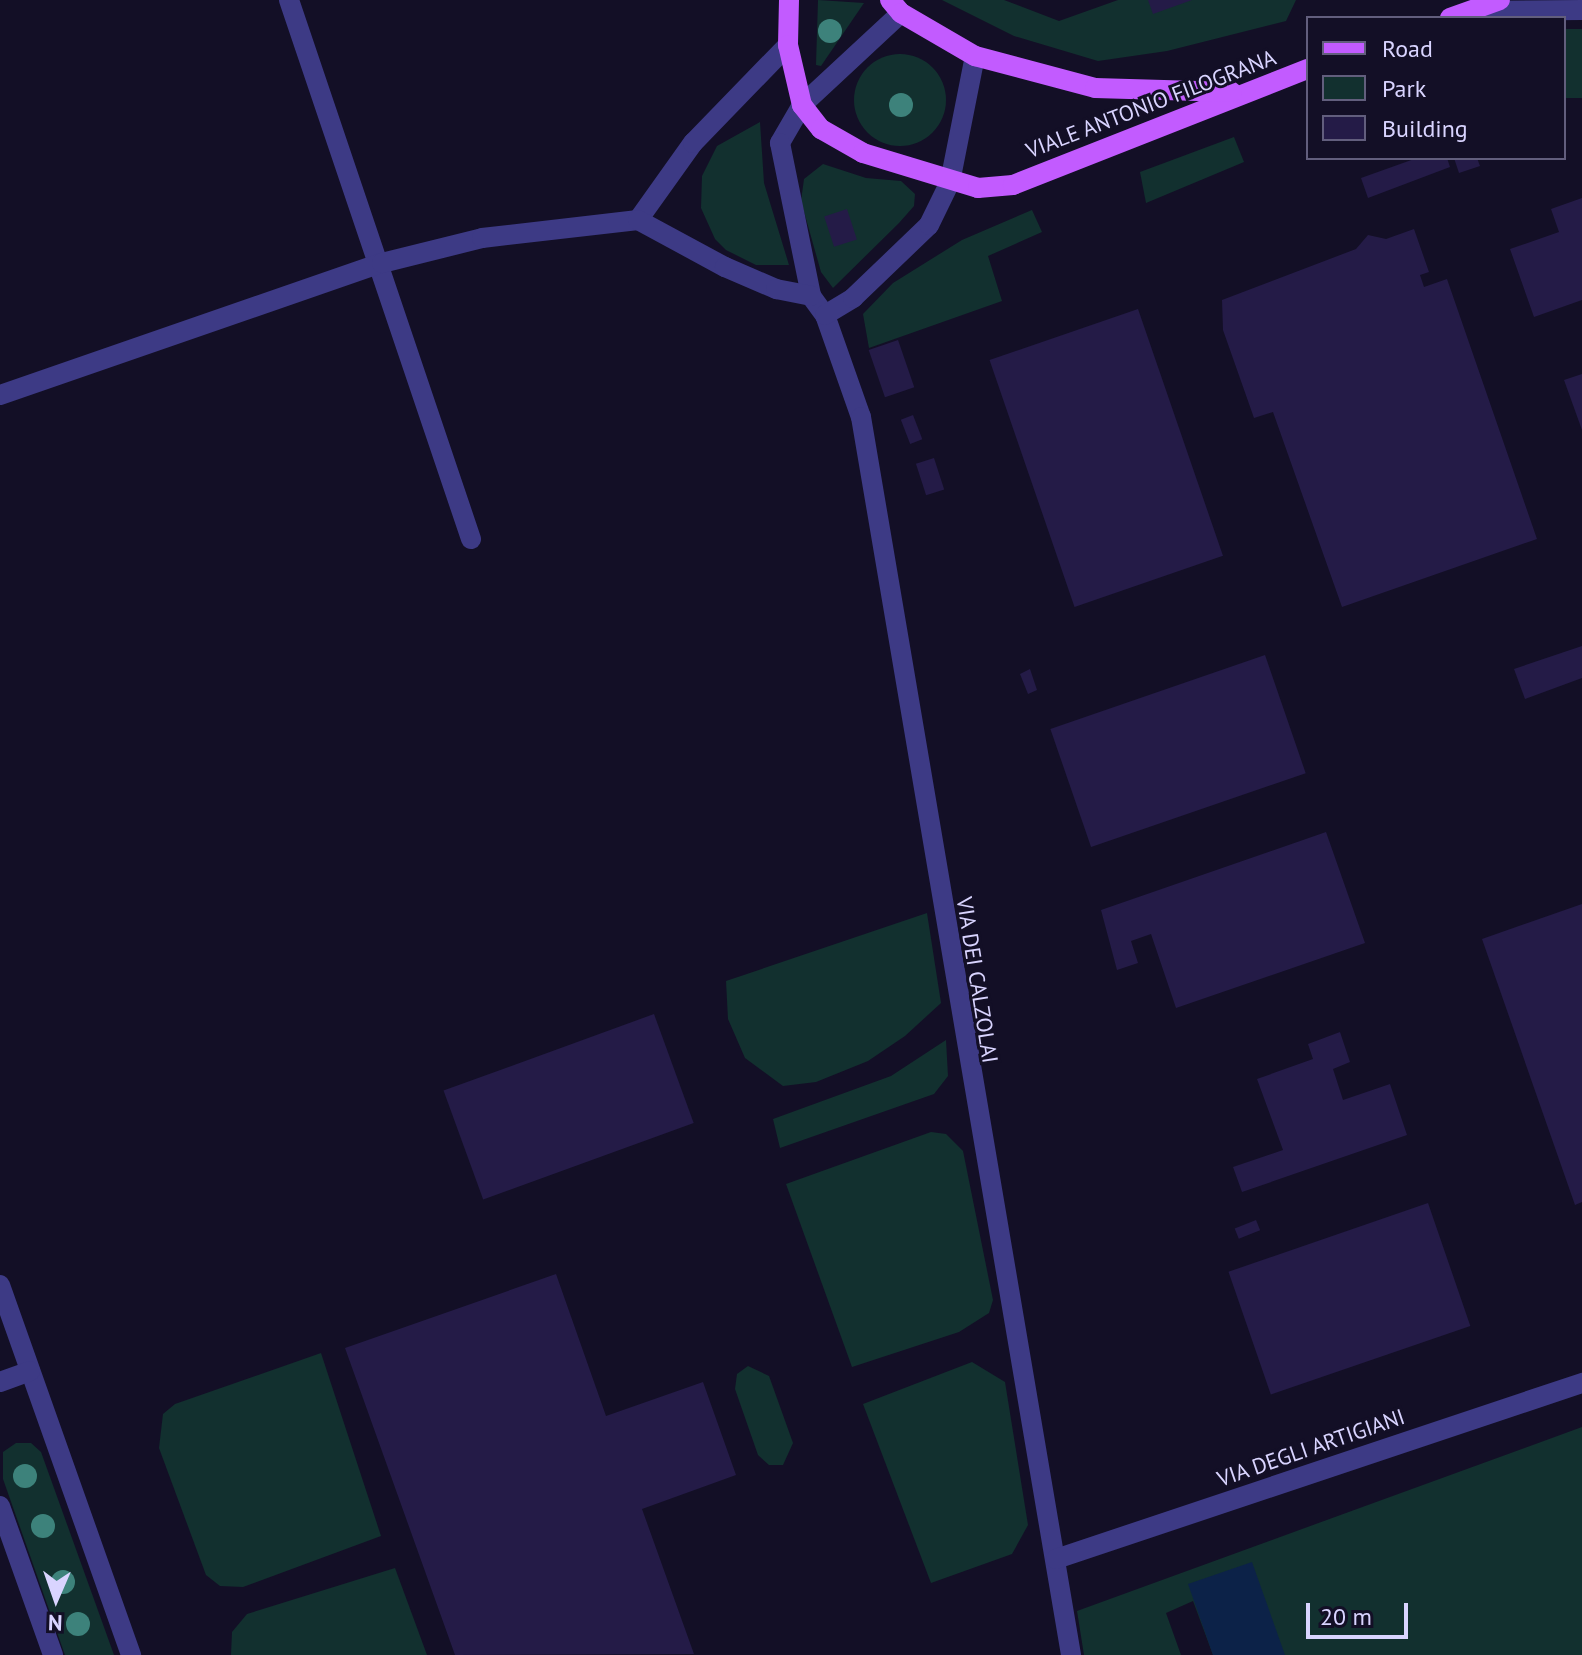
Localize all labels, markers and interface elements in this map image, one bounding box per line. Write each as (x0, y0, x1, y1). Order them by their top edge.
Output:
legend (1306, 16, 1566, 160)
text: Road (1382, 33, 1433, 64)
street label: VIALE ANTONIO FILOGRANA (1022, 44, 1280, 164)
text: Park (1382, 73, 1426, 104)
text: Building (1382, 113, 1468, 144)
street label: VIA DEI CALZOLAI (951, 895, 1003, 1065)
street label: VIA DEGLI ARTIGIANI (1213, 1403, 1409, 1493)
north arrow (16, 1559, 96, 1639)
scale bar (1310, 1587, 1412, 1637)
text: 20 m (1320, 1601, 1372, 1632)
text: N (47, 1609, 63, 1637)

